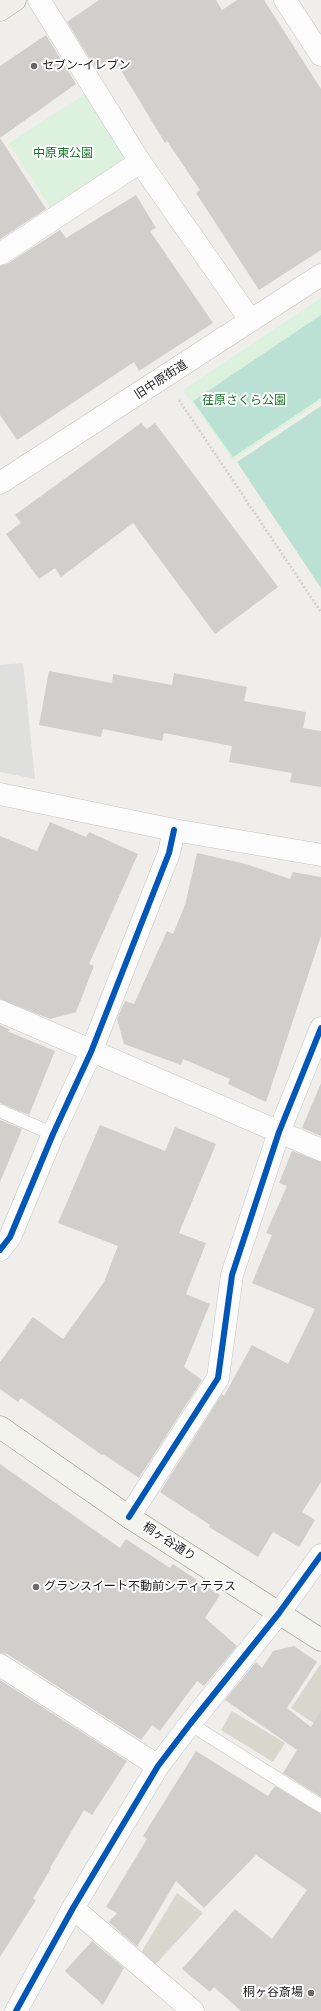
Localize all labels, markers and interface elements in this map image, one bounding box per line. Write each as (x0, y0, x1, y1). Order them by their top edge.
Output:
place label: セブン-イレブン (42, 59, 130, 73)
marker: セブン-イレブン (29, 61, 39, 71)
park label: 中原東公園 (33, 147, 93, 161)
street label: 旧中原街道 (132, 358, 190, 402)
park label: 荏原さくら公園 (202, 394, 286, 408)
street label: 桐ヶ谷通り (140, 1520, 198, 1564)
place label: グランスイート不動前シティテラス (44, 1580, 236, 1594)
marker: グランスイート不動前シティテラス (31, 1582, 41, 1592)
place label: 桐ヶ谷斎場 (243, 1986, 303, 2000)
marker: 桐ヶ谷斎場 (306, 1988, 316, 1998)

